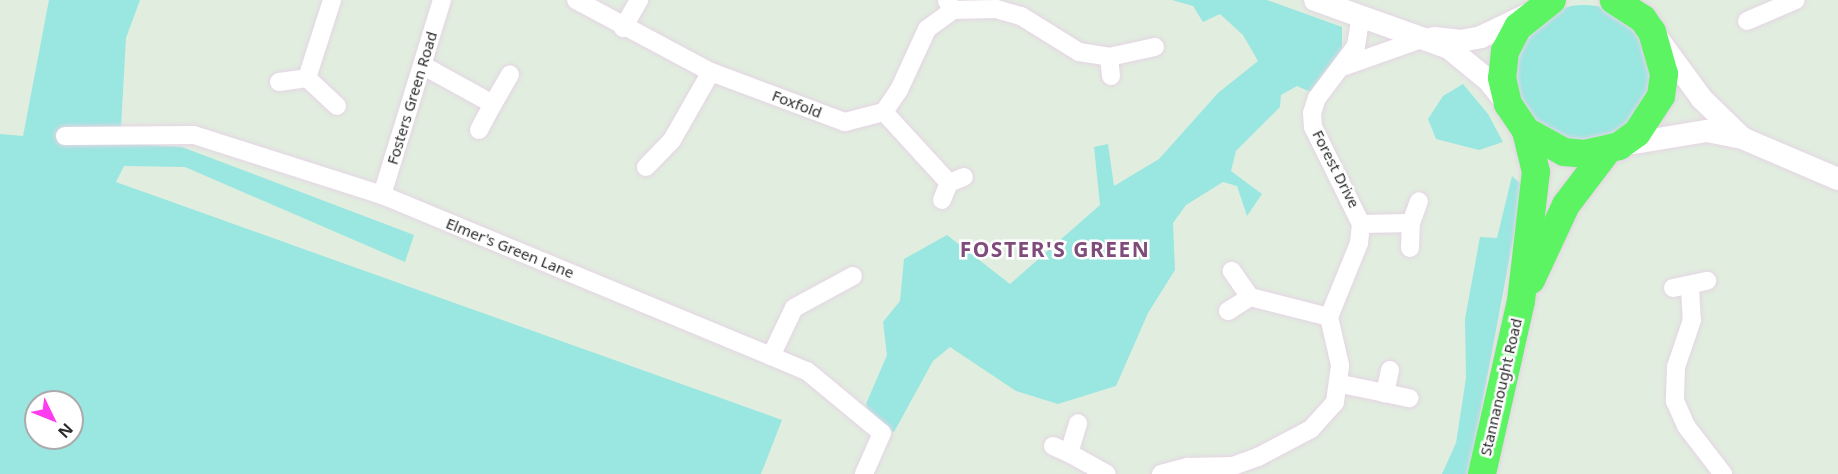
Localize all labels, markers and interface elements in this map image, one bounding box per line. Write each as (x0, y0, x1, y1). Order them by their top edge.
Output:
street label: Fosters Green Road (383, 29, 441, 167)
street label: Foxfold (770, 86, 824, 122)
street label: Forest Drive (1309, 127, 1363, 211)
street label: Elmer's Green Lane (443, 214, 577, 282)
district label: FOSTER'S GREEN (960, 236, 1150, 262)
street label: Stannanought Road (1476, 317, 1526, 457)
north arrow (24, 390, 84, 450)
text: N (53, 419, 78, 443)

